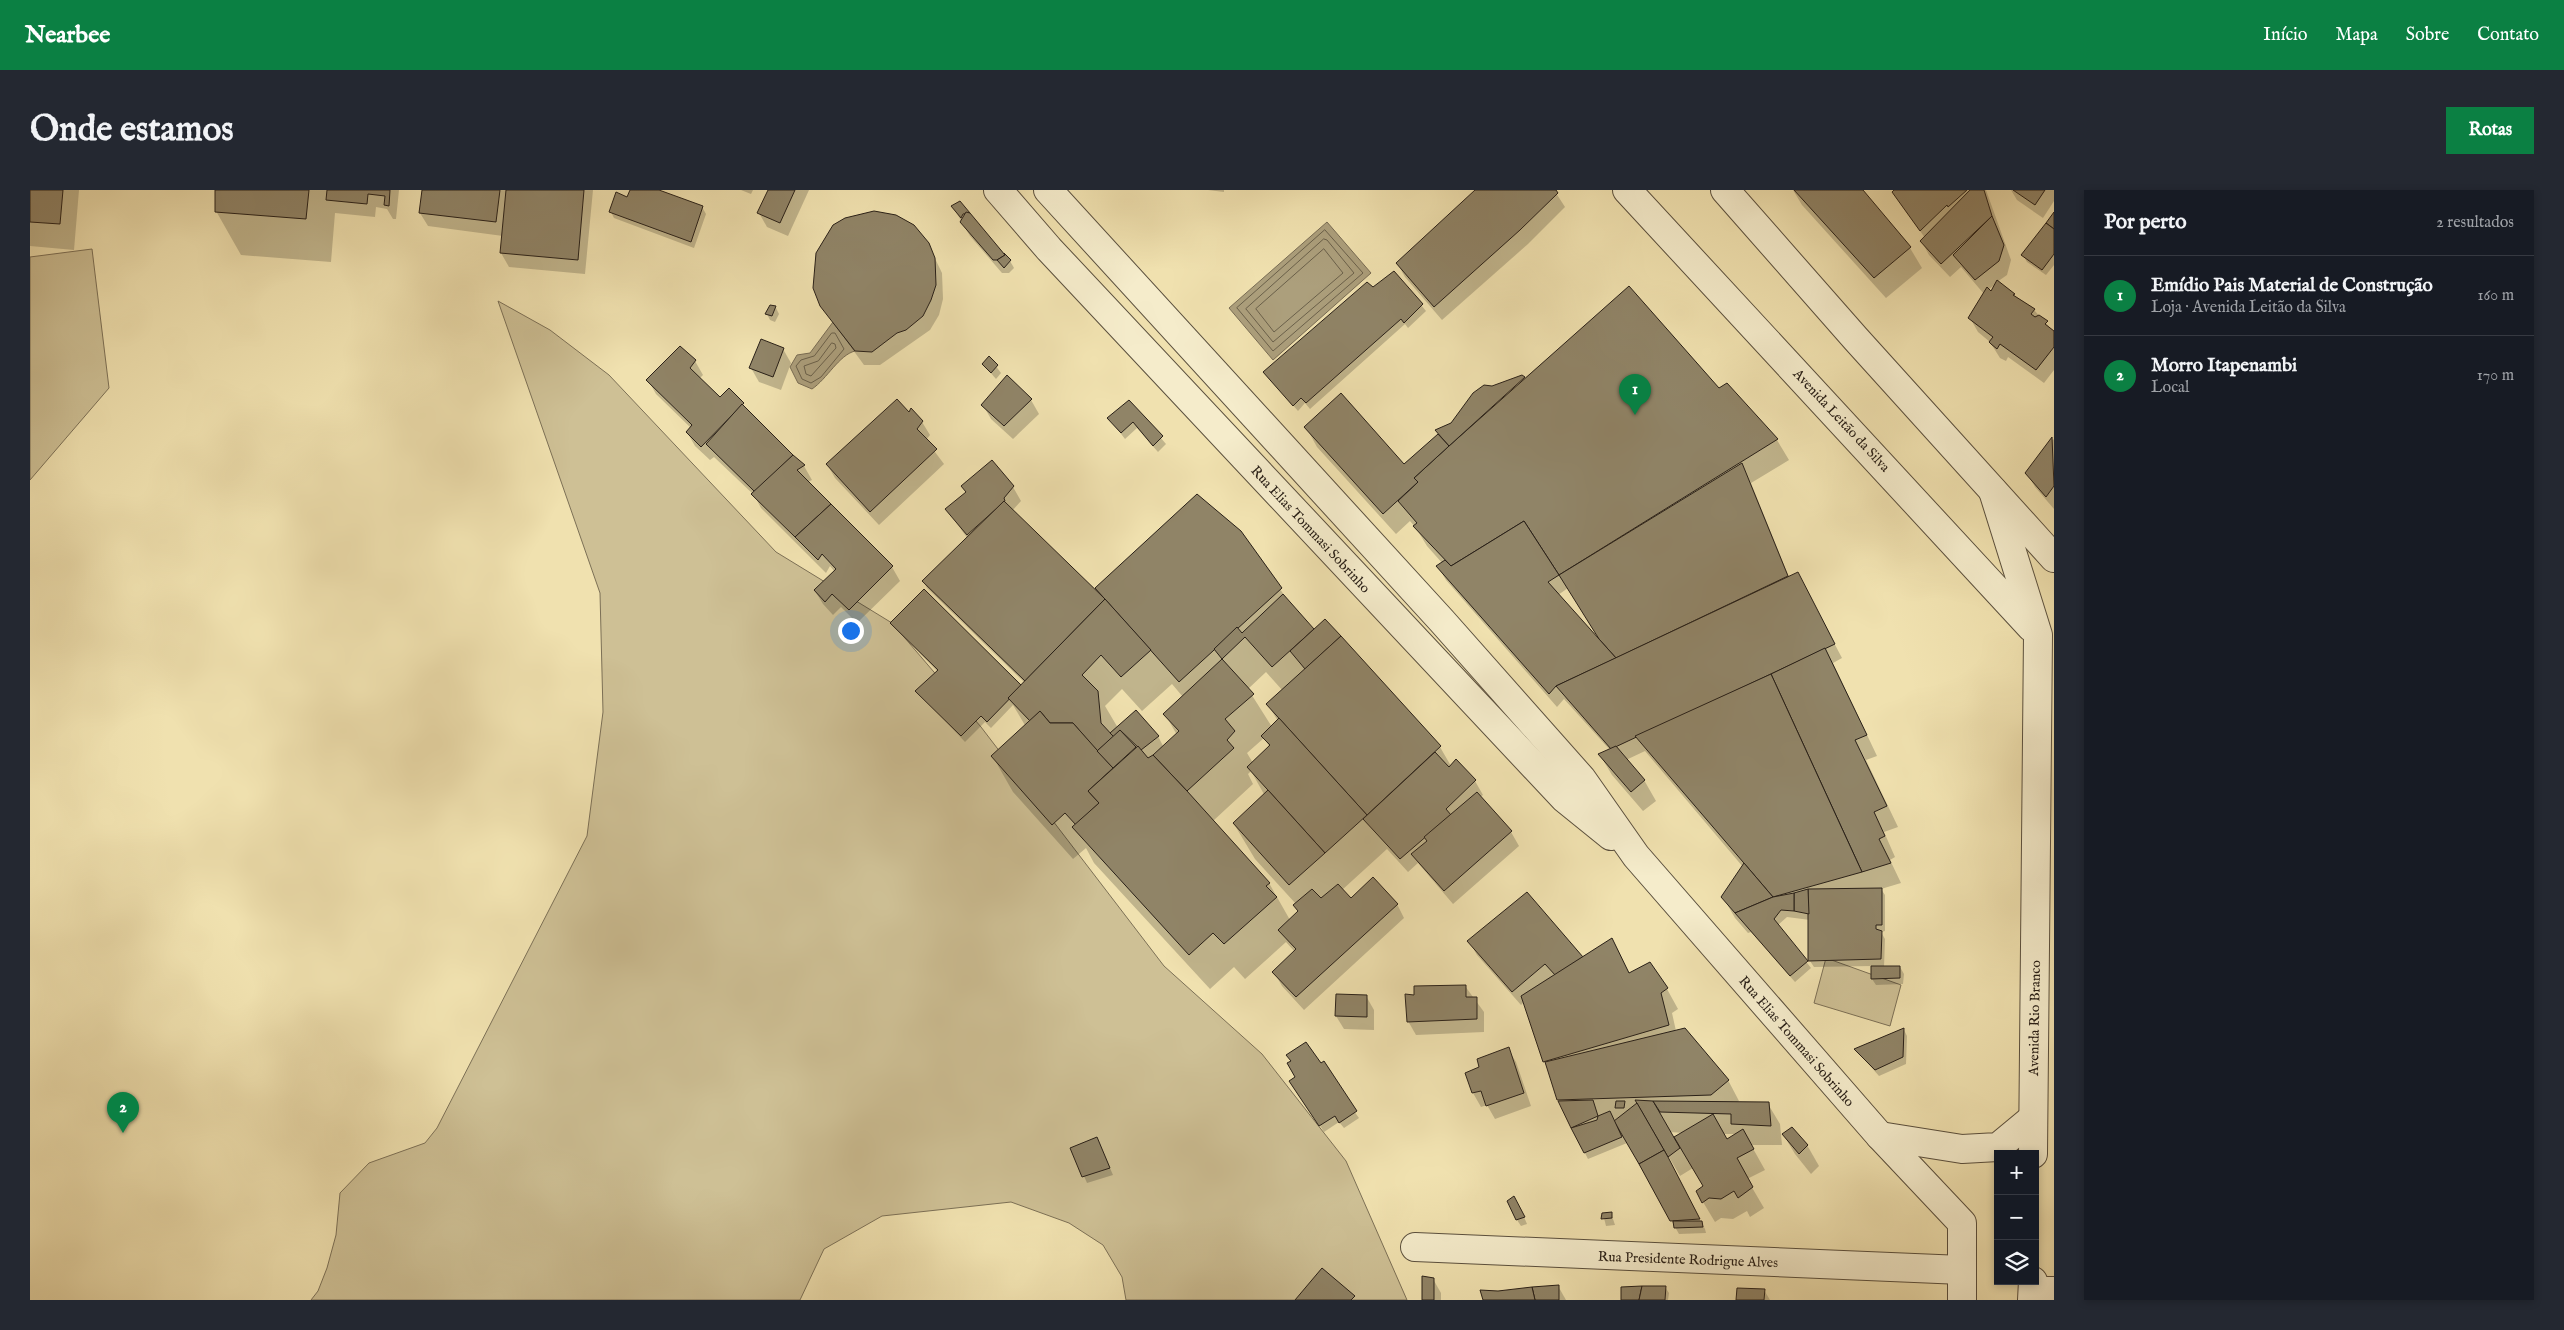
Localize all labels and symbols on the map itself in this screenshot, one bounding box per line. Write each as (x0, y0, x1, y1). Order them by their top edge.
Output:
street label: Avenida Leitão da Silva (1788, 365, 1894, 477)
pin: 1 (1619, 374, 1651, 415)
street label: Rua Elias Tommasi Sobrinho (1247, 462, 1374, 597)
your location (838, 618, 864, 644)
street label: Avenida Rio Branco (2025, 960, 2045, 1077)
street label: Rua Elias Tommasi Sobrinho (1734, 973, 1858, 1111)
pin: 2 (107, 1092, 139, 1133)
street label: Rua Presidente Rodrigue Alves (1598, 1248, 1778, 1272)

